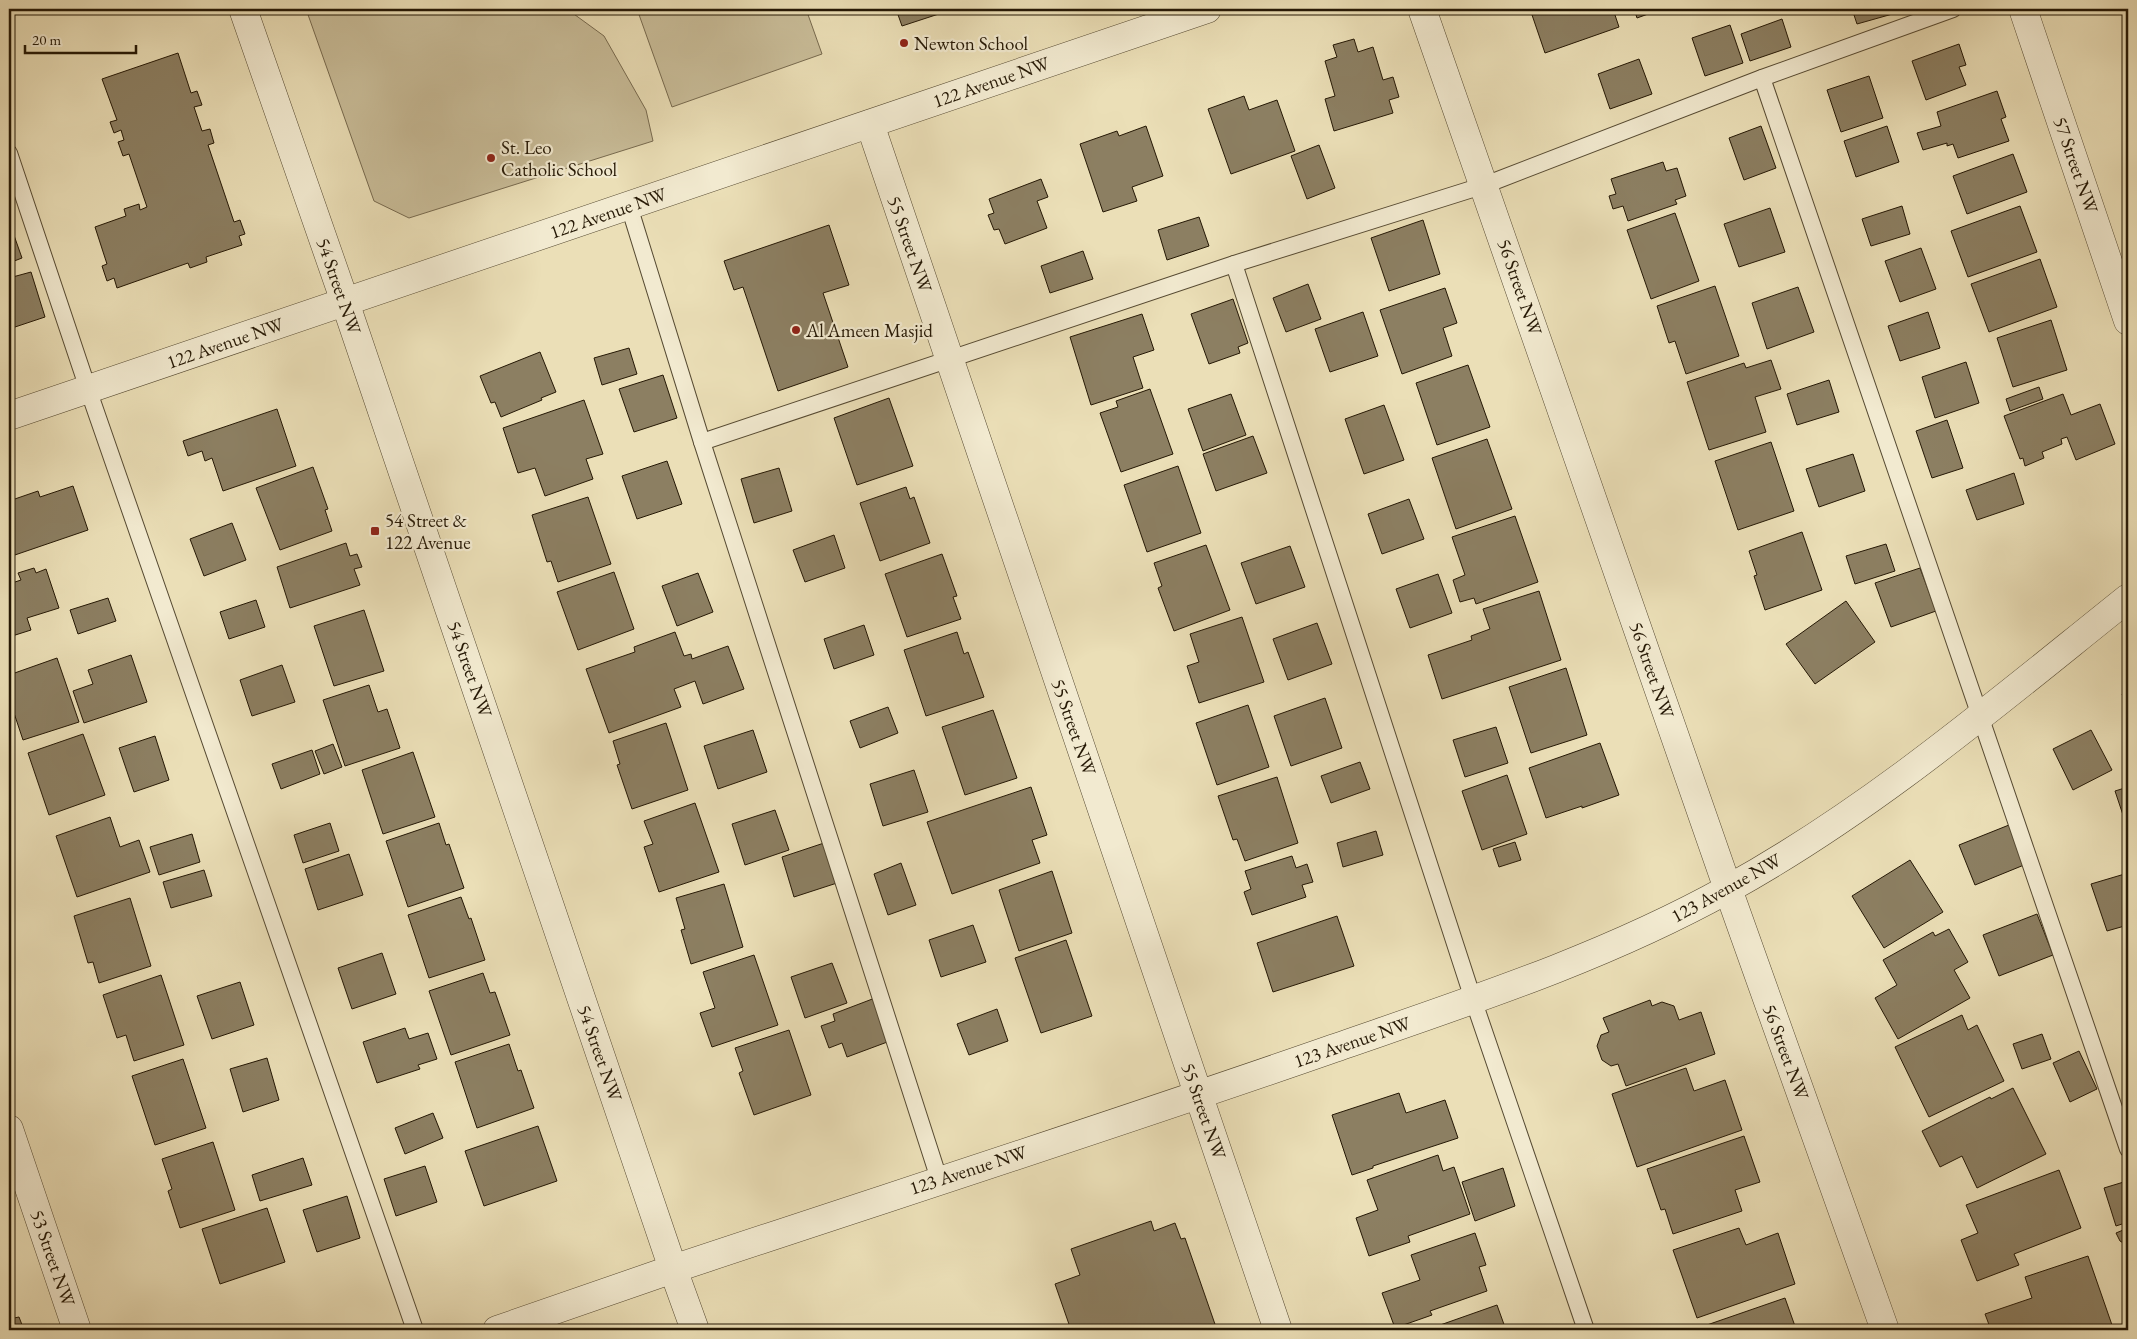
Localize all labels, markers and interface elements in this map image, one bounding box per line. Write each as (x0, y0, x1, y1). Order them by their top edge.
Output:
scale bar (25, 22, 136, 54)
text: 20 m (32, 30, 61, 49)
place label: Newton School (914, 31, 1029, 56)
marker: Newton School (898, 37, 910, 49)
street label: 122 Avenue NW (929, 50, 1053, 114)
street label: 57 Street NW (2048, 114, 2104, 217)
place label: St. Leo Catholic School (501, 135, 618, 182)
marker: St. Leo Catholic School (485, 152, 497, 164)
street label: 122 Avenue NW (546, 181, 670, 245)
street label: 55 Street NW (882, 193, 938, 296)
street label: 54 Street NW (311, 235, 367, 338)
street label: 56 Street NW (1492, 236, 1548, 339)
street label: 122 Avenue NW (163, 311, 287, 375)
place label: Al Ameen Masjid (805, 318, 933, 343)
marker: Al Ameen Masjid (790, 324, 802, 336)
place label: 54 Street & 122 Avenue (385, 508, 471, 555)
marker: 54 Street & 122 Avenue (369, 525, 381, 537)
street label: 54 Street NW (442, 618, 498, 721)
street label: 56 Street NW (1624, 619, 1680, 722)
street label: 55 Street NW (1046, 676, 1102, 779)
street label: 123 Avenue NW (1667, 847, 1786, 928)
street label: 56 Street NW (1757, 1001, 1815, 1104)
street label: 54 Street NW (572, 1002, 628, 1105)
street label: 123 Avenue NW (1290, 1010, 1414, 1074)
street label: 55 Street NW (1176, 1060, 1232, 1163)
street label: 123 Avenue NW (906, 1139, 1030, 1201)
street label: 53 Street NW (25, 1207, 81, 1310)

